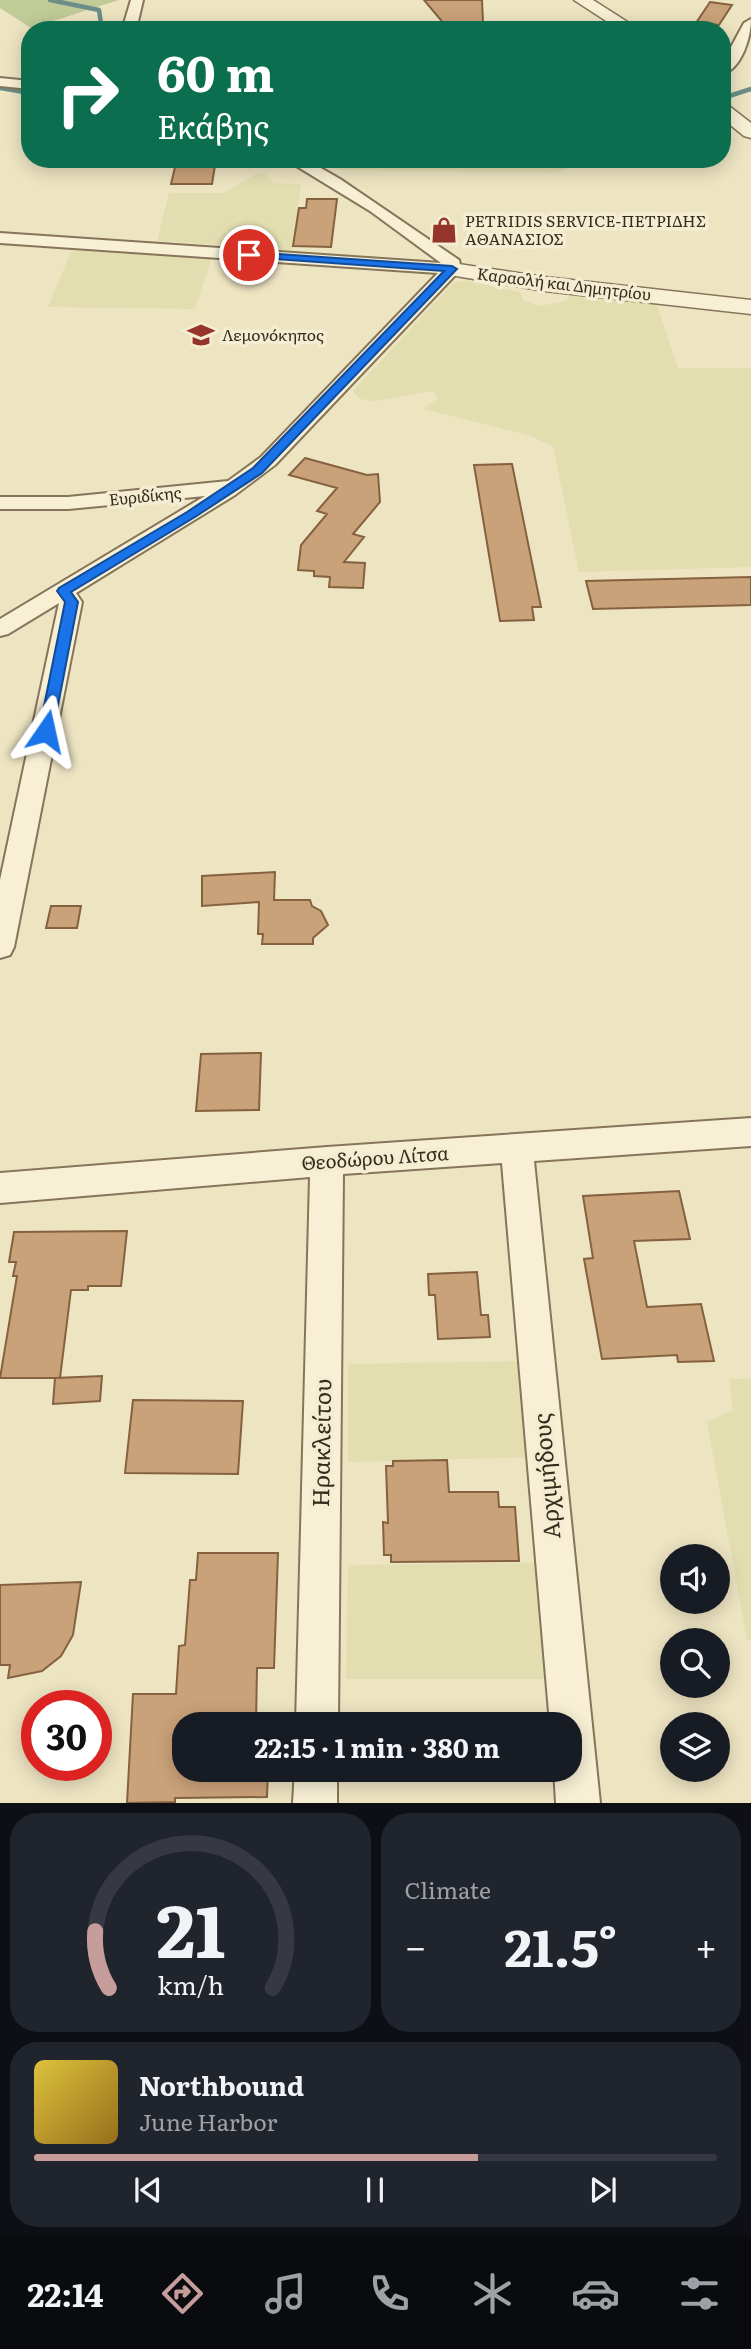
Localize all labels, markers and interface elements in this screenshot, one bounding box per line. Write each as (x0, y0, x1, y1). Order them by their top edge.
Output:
text: 60 m (157, 34, 274, 107)
icon: right (42, 49, 133, 140)
text: Εκάβης (157, 101, 269, 149)
place label: PETRIDIS SERVICE-ΠΕΤΡΙΔΗΣ ΑΘΑΝΑΣΙΟΣ (465, 208, 706, 250)
shop icon: PETRIDIS SERVICE-ΠΕΤΡΙΔΗΣ ΑΘΑΝΑΣΙΟΣ (429, 215, 459, 245)
pin (219, 225, 279, 285)
icon: arrive (230, 236, 268, 274)
street label: Καραολή και Δημητρίου (476, 260, 652, 306)
school or university icon: Λεμονόκηπος (186, 320, 216, 350)
place label: Λεμονόκηπος (222, 322, 324, 346)
street label: Ευριδίκης (107, 479, 182, 511)
position arrow (9, 694, 83, 768)
street label: Θεοδώρου Λίτσα (300, 1138, 450, 1176)
street label: Ηρακλείτου (302, 1378, 338, 1508)
street label: Αρχιμήδους (523, 1412, 567, 1540)
map controls (660, 1544, 730, 1782)
button: sound (660, 1544, 730, 1614)
button: search (660, 1628, 730, 1698)
speed limit sign: 30 (21, 1690, 112, 1781)
button: layers (660, 1712, 730, 1782)
text: 22:15 · 1 min · 380 m (254, 1727, 500, 1766)
text: Climate (405, 1872, 491, 1906)
text: 21 (156, 1873, 225, 1981)
text: 21.5° (504, 1906, 617, 1983)
text: − (405, 1916, 427, 1973)
text: + (695, 1916, 717, 1973)
text: km/h (157, 1966, 224, 2003)
text: Northbound (139, 2065, 304, 2104)
text: June Harbor (139, 2104, 277, 2138)
icon: previous (129, 2171, 167, 2209)
icon: pause (356, 2171, 394, 2209)
icon: next (584, 2171, 622, 2209)
text: 22:14 (27, 2269, 103, 2317)
icon: directions (158, 2269, 207, 2318)
icon: music (261, 2269, 310, 2318)
icon: phone (365, 2269, 414, 2318)
icon: climate (468, 2269, 517, 2318)
icon: car (571, 2269, 620, 2318)
icon: filters (675, 2269, 724, 2318)

